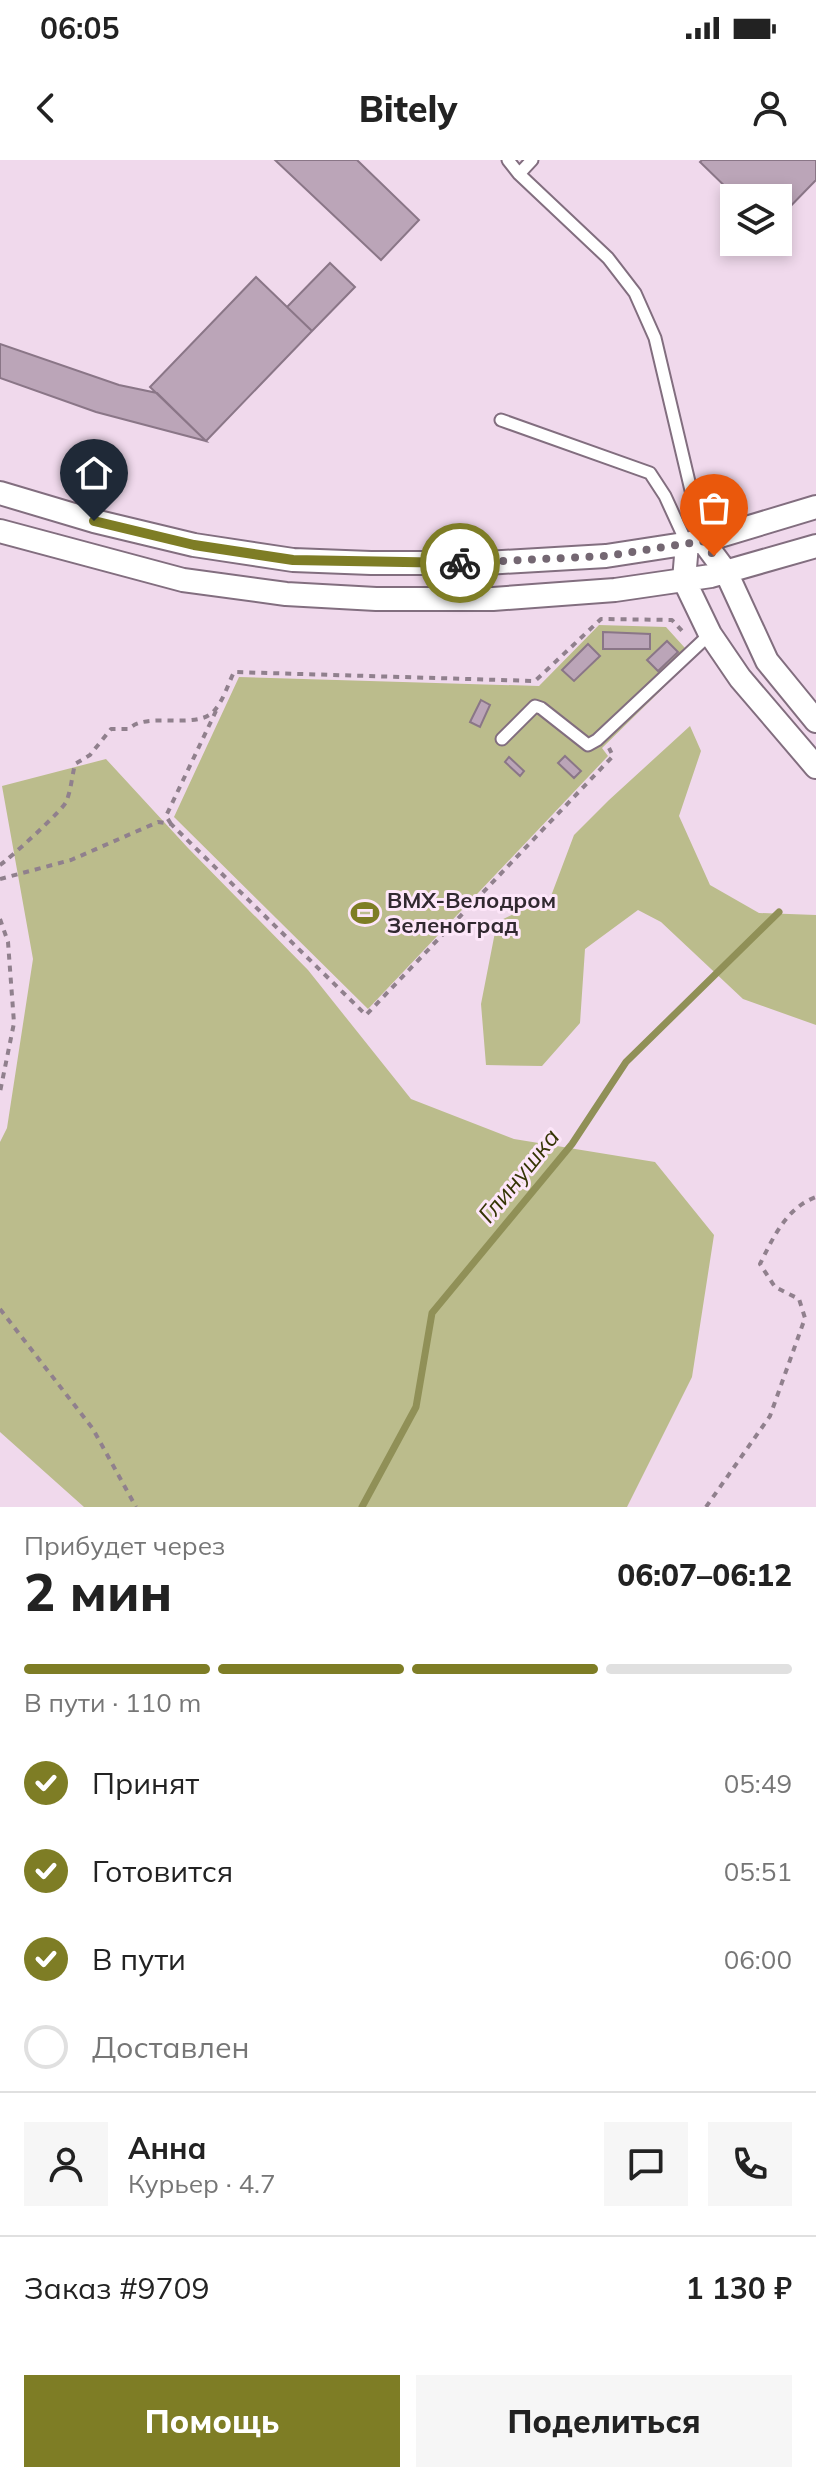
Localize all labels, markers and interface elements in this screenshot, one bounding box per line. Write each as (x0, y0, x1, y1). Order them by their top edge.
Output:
text: 06:05 (40, 9, 119, 47)
icon: back (24, 86, 68, 130)
text: Bitely (359, 86, 457, 131)
icon: person (748, 86, 792, 130)
map controls (720, 184, 792, 256)
button: layers (720, 184, 792, 256)
pin (60, 439, 128, 521)
icon: home (72, 451, 116, 495)
pin (680, 474, 748, 556)
icon: bag (692, 486, 736, 530)
courier (420, 523, 500, 603)
icon: bike (438, 541, 482, 585)
place label: BMX-Велодром Зеленоград (387, 886, 556, 939)
sports icon: BMX-Велодром Зеленоград (350, 898, 380, 928)
water label: Глинушка (471, 1122, 565, 1229)
text: Прибудет через (24, 1529, 225, 1562)
text: 06:07–06:12 (617, 1556, 792, 1594)
text: 2 мин (24, 1559, 172, 1624)
text: В пути · 110 m (24, 1686, 201, 1719)
icon: check (24, 1761, 68, 1805)
text: Принят (92, 1764, 199, 1802)
text: 05:49 (724, 1767, 792, 1800)
icon: check (24, 1849, 68, 1893)
text: Готовится (92, 1852, 233, 1890)
text: 05:51 (724, 1855, 792, 1888)
icon: check (24, 1937, 68, 1981)
text: В пути (92, 1940, 186, 1978)
text: 06:00 (724, 1943, 792, 1976)
text: Доставлен (92, 2028, 250, 2066)
button: person (24, 2122, 108, 2206)
button: chat (604, 2122, 688, 2206)
button: phone (708, 2122, 792, 2206)
text: Анна (128, 2129, 207, 2167)
text: Курьер · 4.7 (128, 2167, 276, 2200)
text: Заказ #9709 (24, 2269, 209, 2307)
text: 1 130 ₽ (686, 2269, 792, 2307)
button: Помощь (24, 2375, 400, 2467)
button: Поделиться (416, 2375, 792, 2467)

